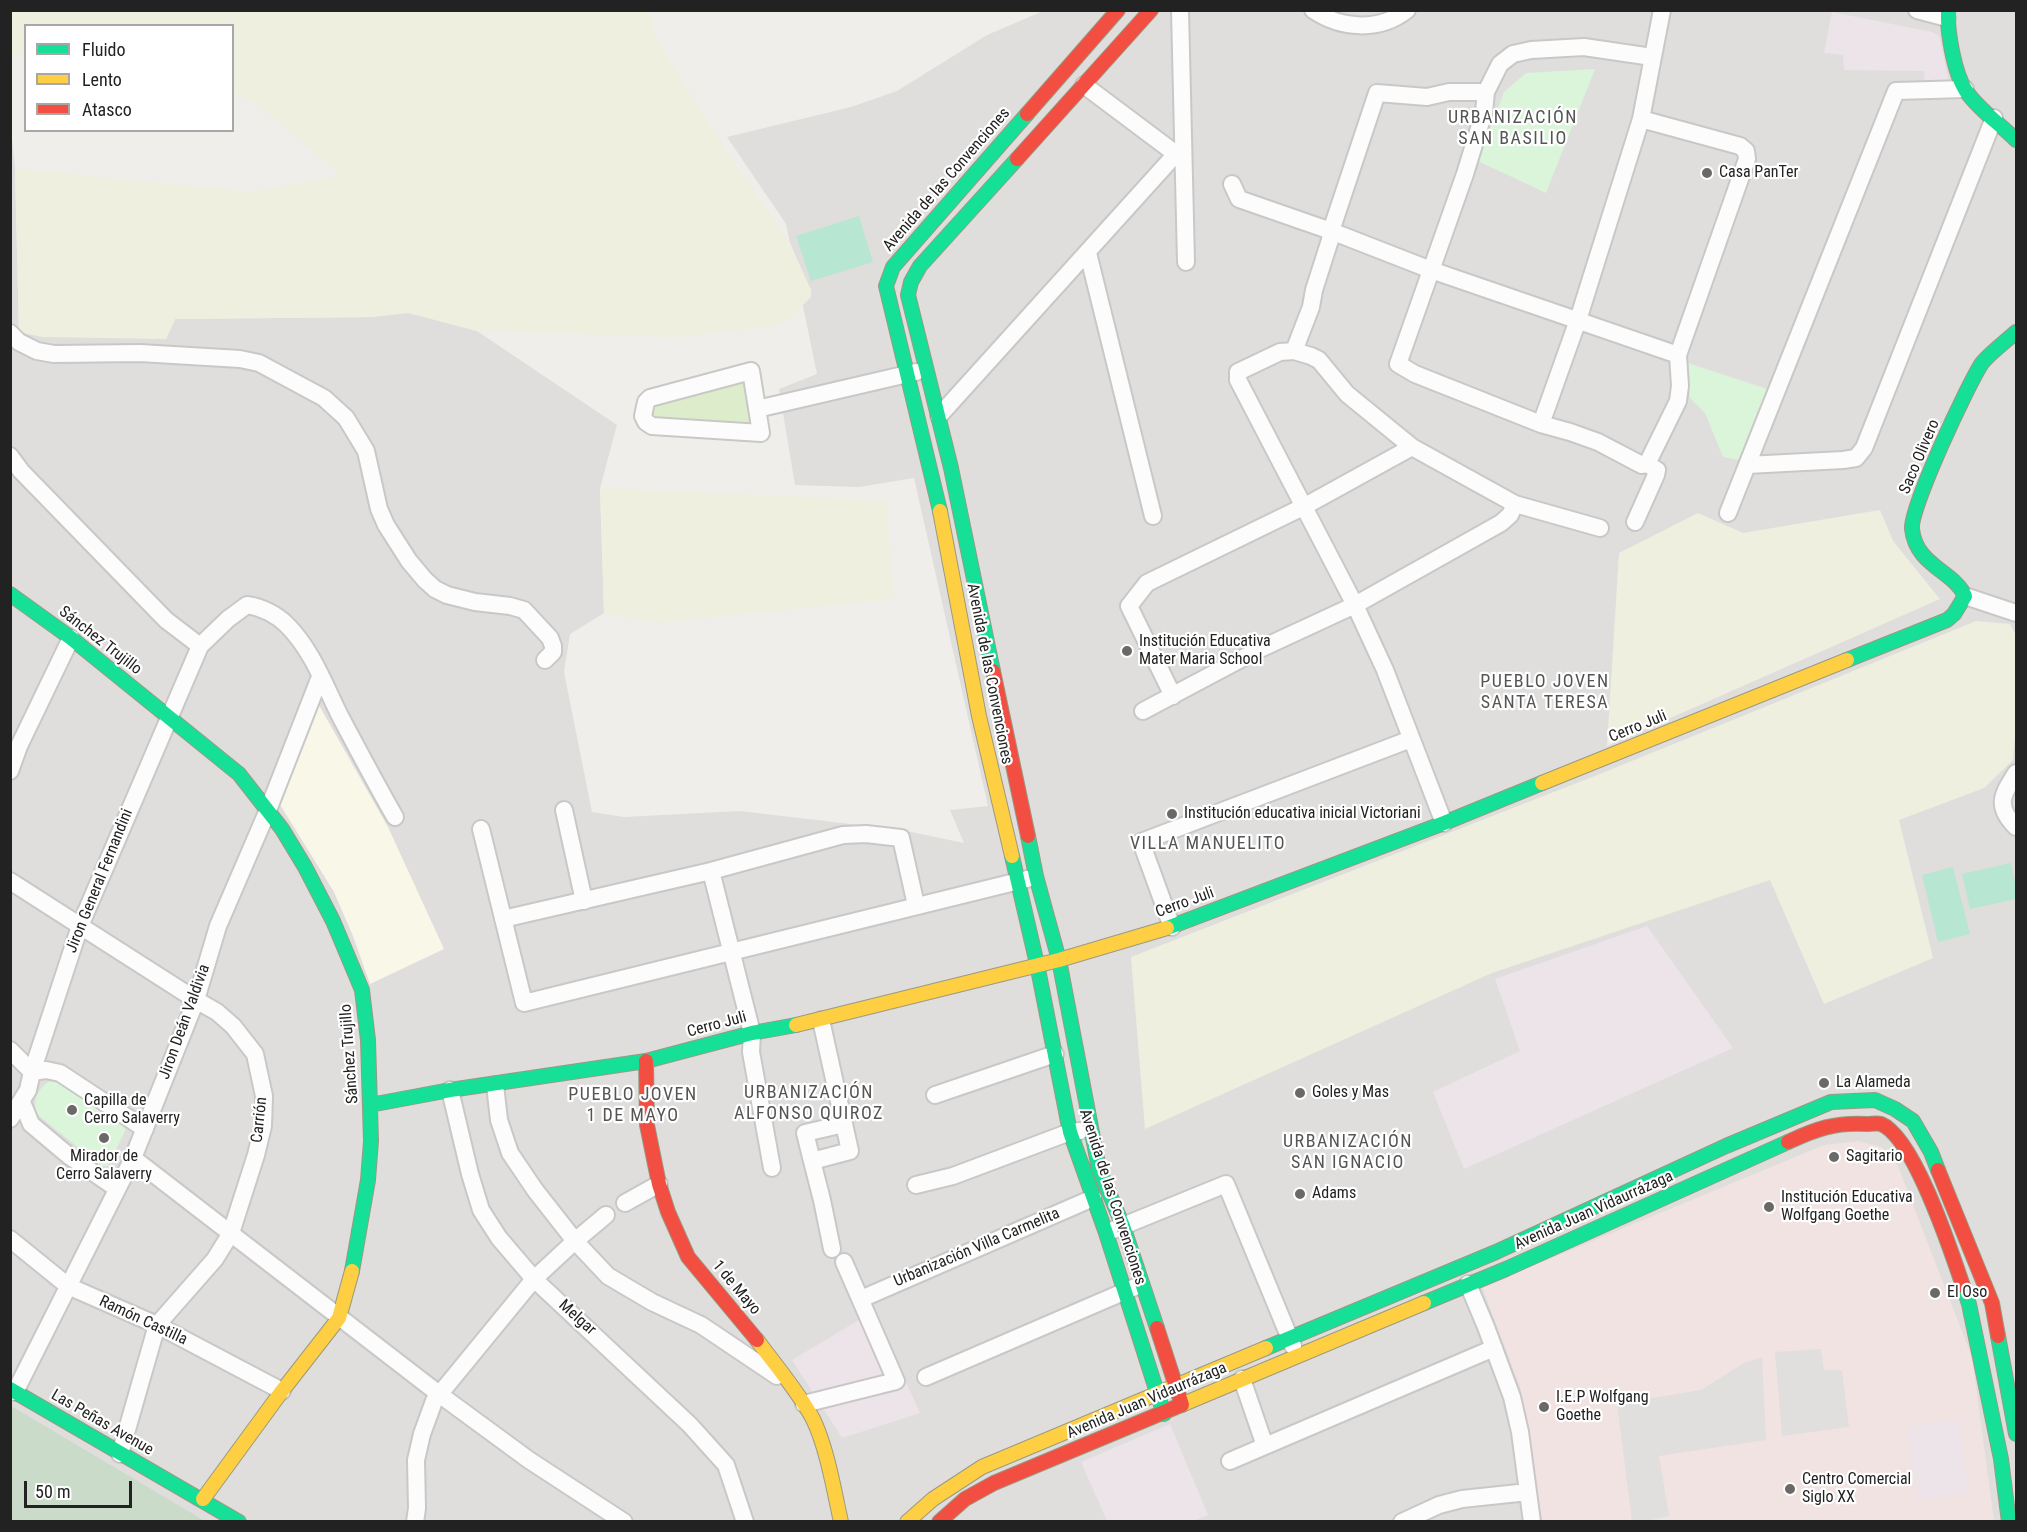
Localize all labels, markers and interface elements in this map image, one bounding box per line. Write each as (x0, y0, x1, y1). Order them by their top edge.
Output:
legend (24, 24, 234, 132)
text: Fluido (82, 39, 126, 60)
text: Lento (82, 69, 122, 90)
text: Atasco (82, 99, 132, 120)
street label: Avenida de las Convenciones (880, 104, 1014, 256)
district label: URBANIZACIÓN SAN BASILIO (1448, 107, 1578, 150)
place label: Casa PanTer (1719, 163, 1798, 183)
marker: Casa PanTer (1700, 166, 1714, 180)
street label: Saco Olivero (1896, 417, 1944, 497)
street label: Avenida de las Convenciones (962, 582, 1016, 766)
street label: Sánchez Trujillo (55, 603, 145, 679)
place label: Institución Educativa Mater Maria School (1139, 632, 1271, 670)
marker: Institución Educativa Mater Maria School (1120, 644, 1134, 658)
district label: PUEBLO JOVEN SANTA TERESA (1480, 671, 1610, 714)
street label: Cerro Juli (1606, 707, 1670, 747)
place label: Institución educativa inicial Victoriani (1184, 804, 1421, 824)
street label: Jiron General Fernandini (62, 806, 138, 956)
marker: Institución educativa inicial Victoriani (1165, 807, 1179, 821)
district label: VILLA MANUELITO (1130, 833, 1286, 855)
street label: Cerro Juli (1153, 884, 1217, 922)
street label: Jiron Deán Valdivia (155, 962, 215, 1082)
street label: Sánchez Trujillo (337, 1003, 363, 1105)
street label: Cerro Juli (685, 1008, 749, 1042)
place label: La Alameda (1836, 1073, 1911, 1093)
marker: La Alameda (1817, 1076, 1831, 1090)
district label: URBANIZACIÓN ALFONSO QUIROZ (734, 1082, 884, 1124)
place label: Goles y Mas (1312, 1083, 1389, 1103)
district label: PUEBLO JOVEN 1 DE MAYO (568, 1084, 698, 1126)
marker: Goles y Mas (1293, 1086, 1307, 1100)
place label: Capilla de Cerro Salaverry (84, 1091, 180, 1129)
street label: Carrión (248, 1096, 272, 1144)
marker: Capilla de Cerro Salaverry (65, 1103, 79, 1117)
street label: Avenida de las Convenciones (1074, 1107, 1150, 1287)
marker: Mirador de Cerro Salaverry (97, 1131, 111, 1145)
district label: URBANIZACIÓN SAN IGNACIO (1283, 1131, 1413, 1174)
place label: Mirador de Cerro Salaverry (56, 1147, 152, 1185)
place label: Sagitario (1846, 1147, 1903, 1167)
marker: Sagitario (1827, 1150, 1841, 1164)
street label: Avenida Juan Vidaurrázaga (1512, 1167, 1676, 1255)
place label: Adams (1312, 1184, 1356, 1204)
marker: Adams (1293, 1187, 1307, 1201)
place label: Institución Educativa Wolfgang Goethe (1781, 1188, 1913, 1226)
marker: Institución Educativa Wolfgang Goethe (1762, 1200, 1776, 1214)
street label: Urbanización Villa Carmelita (891, 1204, 1063, 1292)
street label: 1 de Mayo (708, 1257, 764, 1319)
place label: El Oso (1947, 1283, 1987, 1303)
marker: El Oso (1928, 1286, 1942, 1300)
street label: Ramón Castilla (96, 1292, 190, 1350)
street label: Melgar (554, 1296, 600, 1340)
street label: Avenida Juan Vidaurrázaga (1064, 1359, 1230, 1443)
street label: Las Peñas Avenue (47, 1386, 157, 1460)
place label: I.E.P Wolfgang Goethe (1556, 1388, 1649, 1426)
marker: I.E.P Wolfgang Goethe (1537, 1400, 1551, 1414)
scale bar (27, 1469, 135, 1507)
place label: Centro Comercial Siglo XX (1802, 1470, 1911, 1508)
text: 50 m (35, 1481, 70, 1502)
marker: Centro Comercial Siglo XX (1783, 1482, 1797, 1496)

